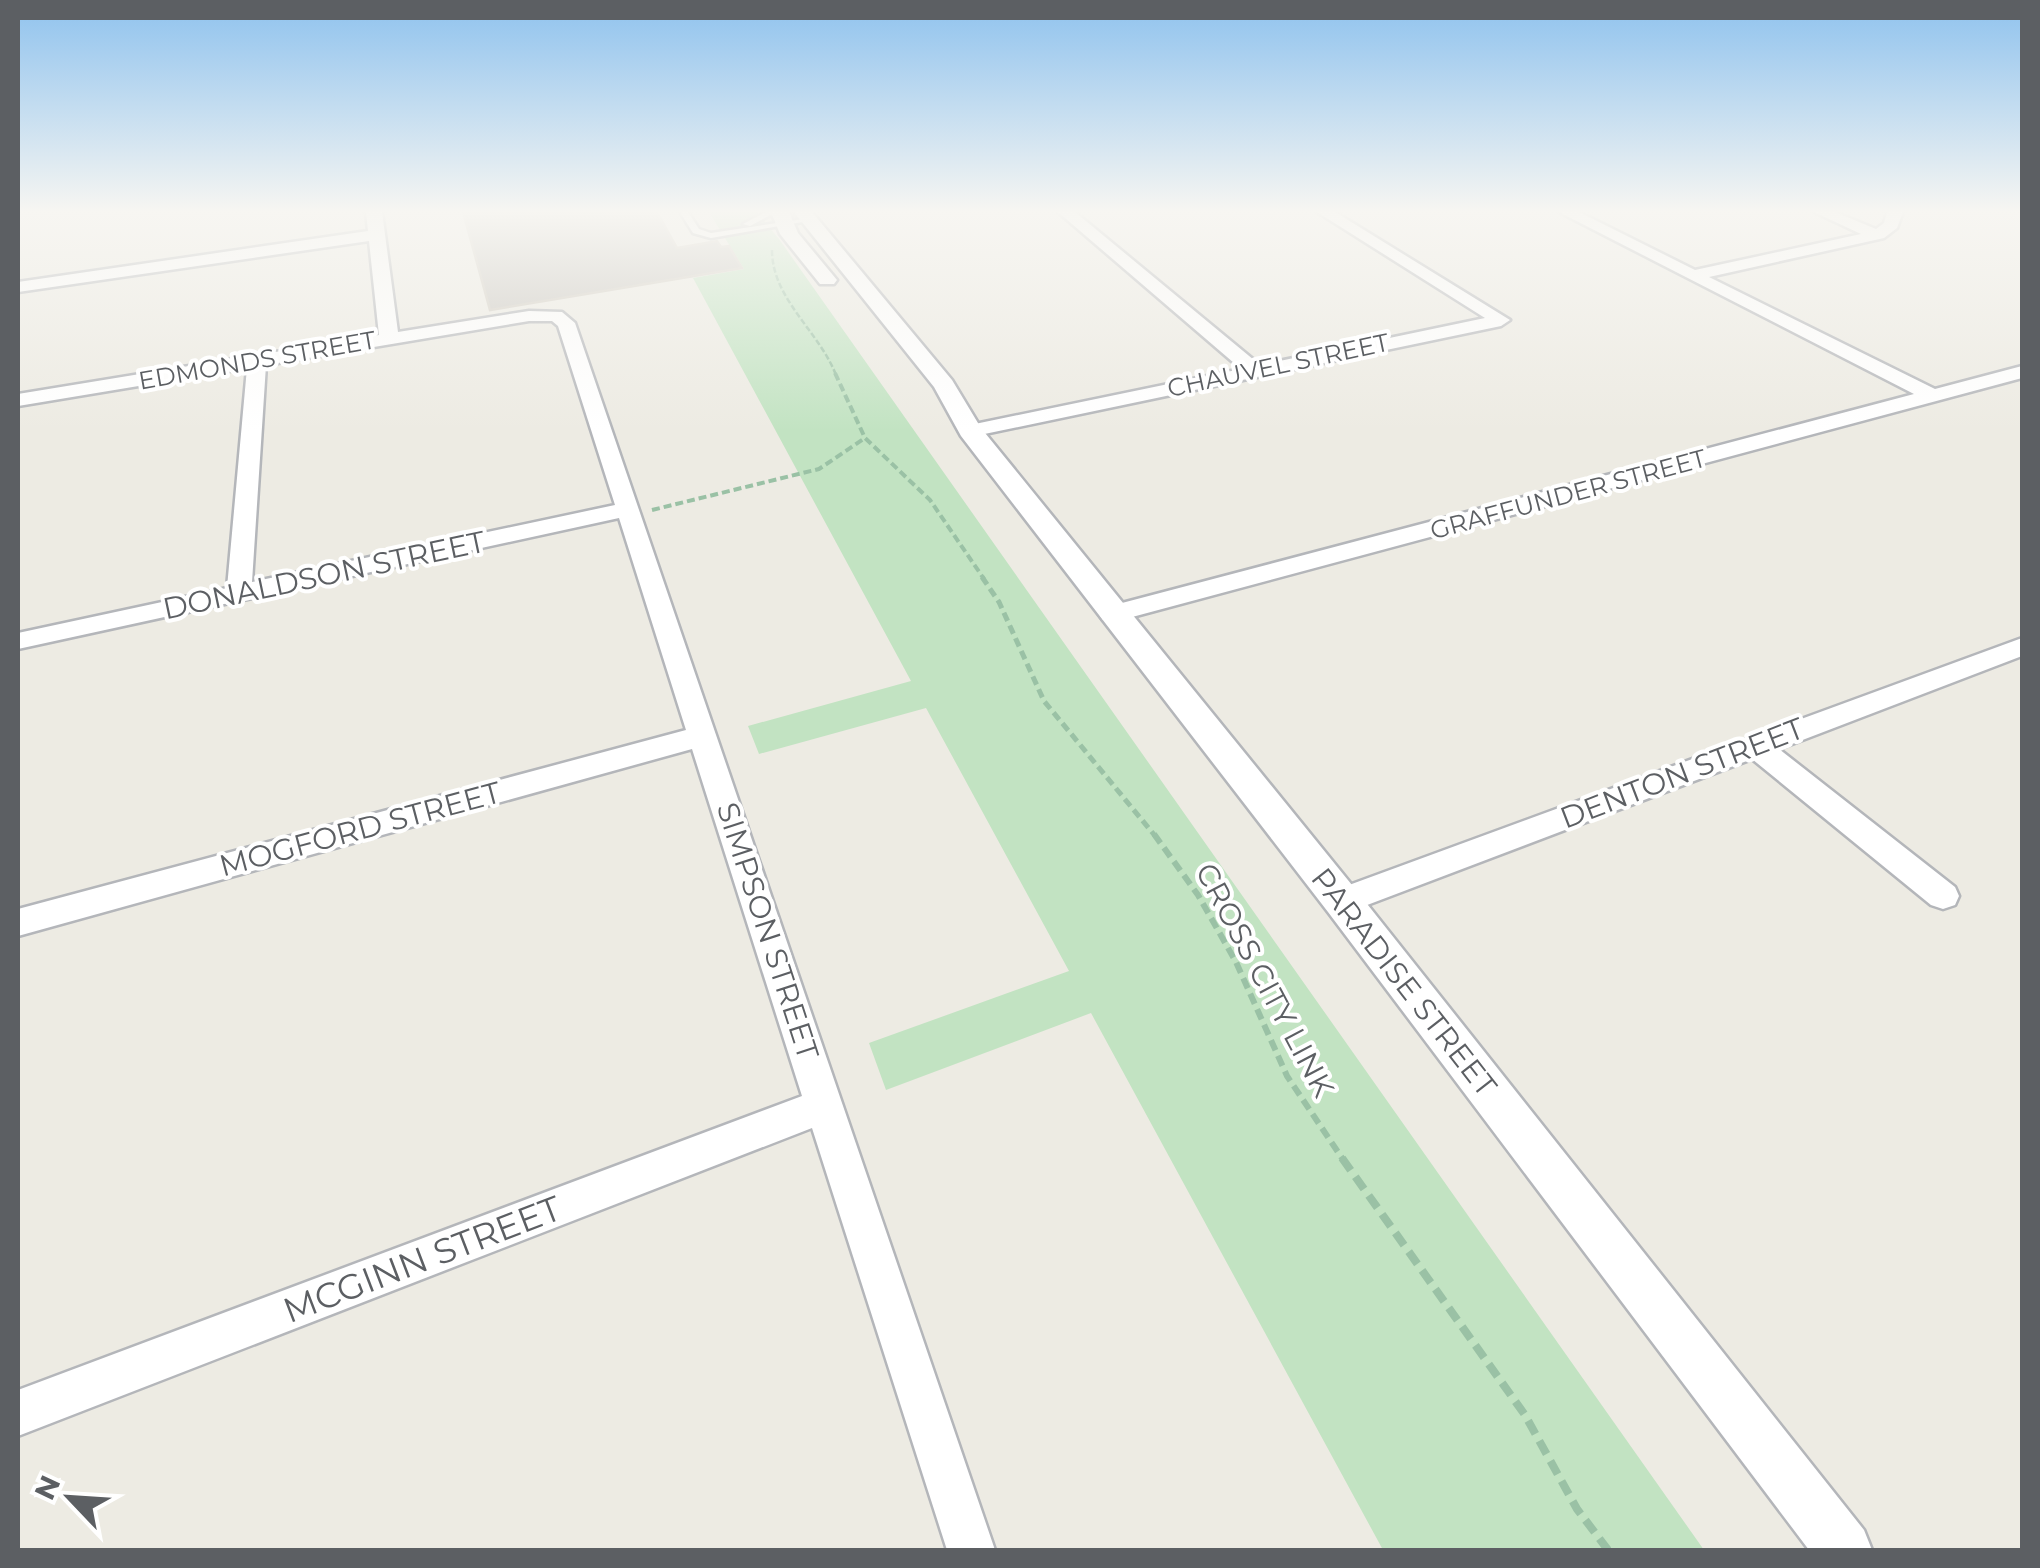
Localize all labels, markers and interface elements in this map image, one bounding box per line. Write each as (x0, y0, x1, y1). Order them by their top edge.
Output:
street label: EDMONDS STREET (136, 324, 379, 396)
street label: CHAUVEL STREET (1164, 327, 1392, 403)
street label: GRAFFUNDER STREET (1427, 443, 1710, 545)
street label: DONALDSON STREET (159, 523, 489, 627)
street label: DENTON STREET (1555, 709, 1810, 837)
street label: MOGFORD STREET (215, 773, 505, 884)
street label: SIMPSON STREET (709, 798, 827, 1065)
street label: CROSS CITY LINK (1188, 857, 1343, 1104)
street label: PARADISE STREET (1303, 860, 1505, 1104)
street label: MCGINN STREET (277, 1186, 567, 1332)
north arrow (20, 1448, 120, 1548)
text: N (27, 1470, 68, 1505)

